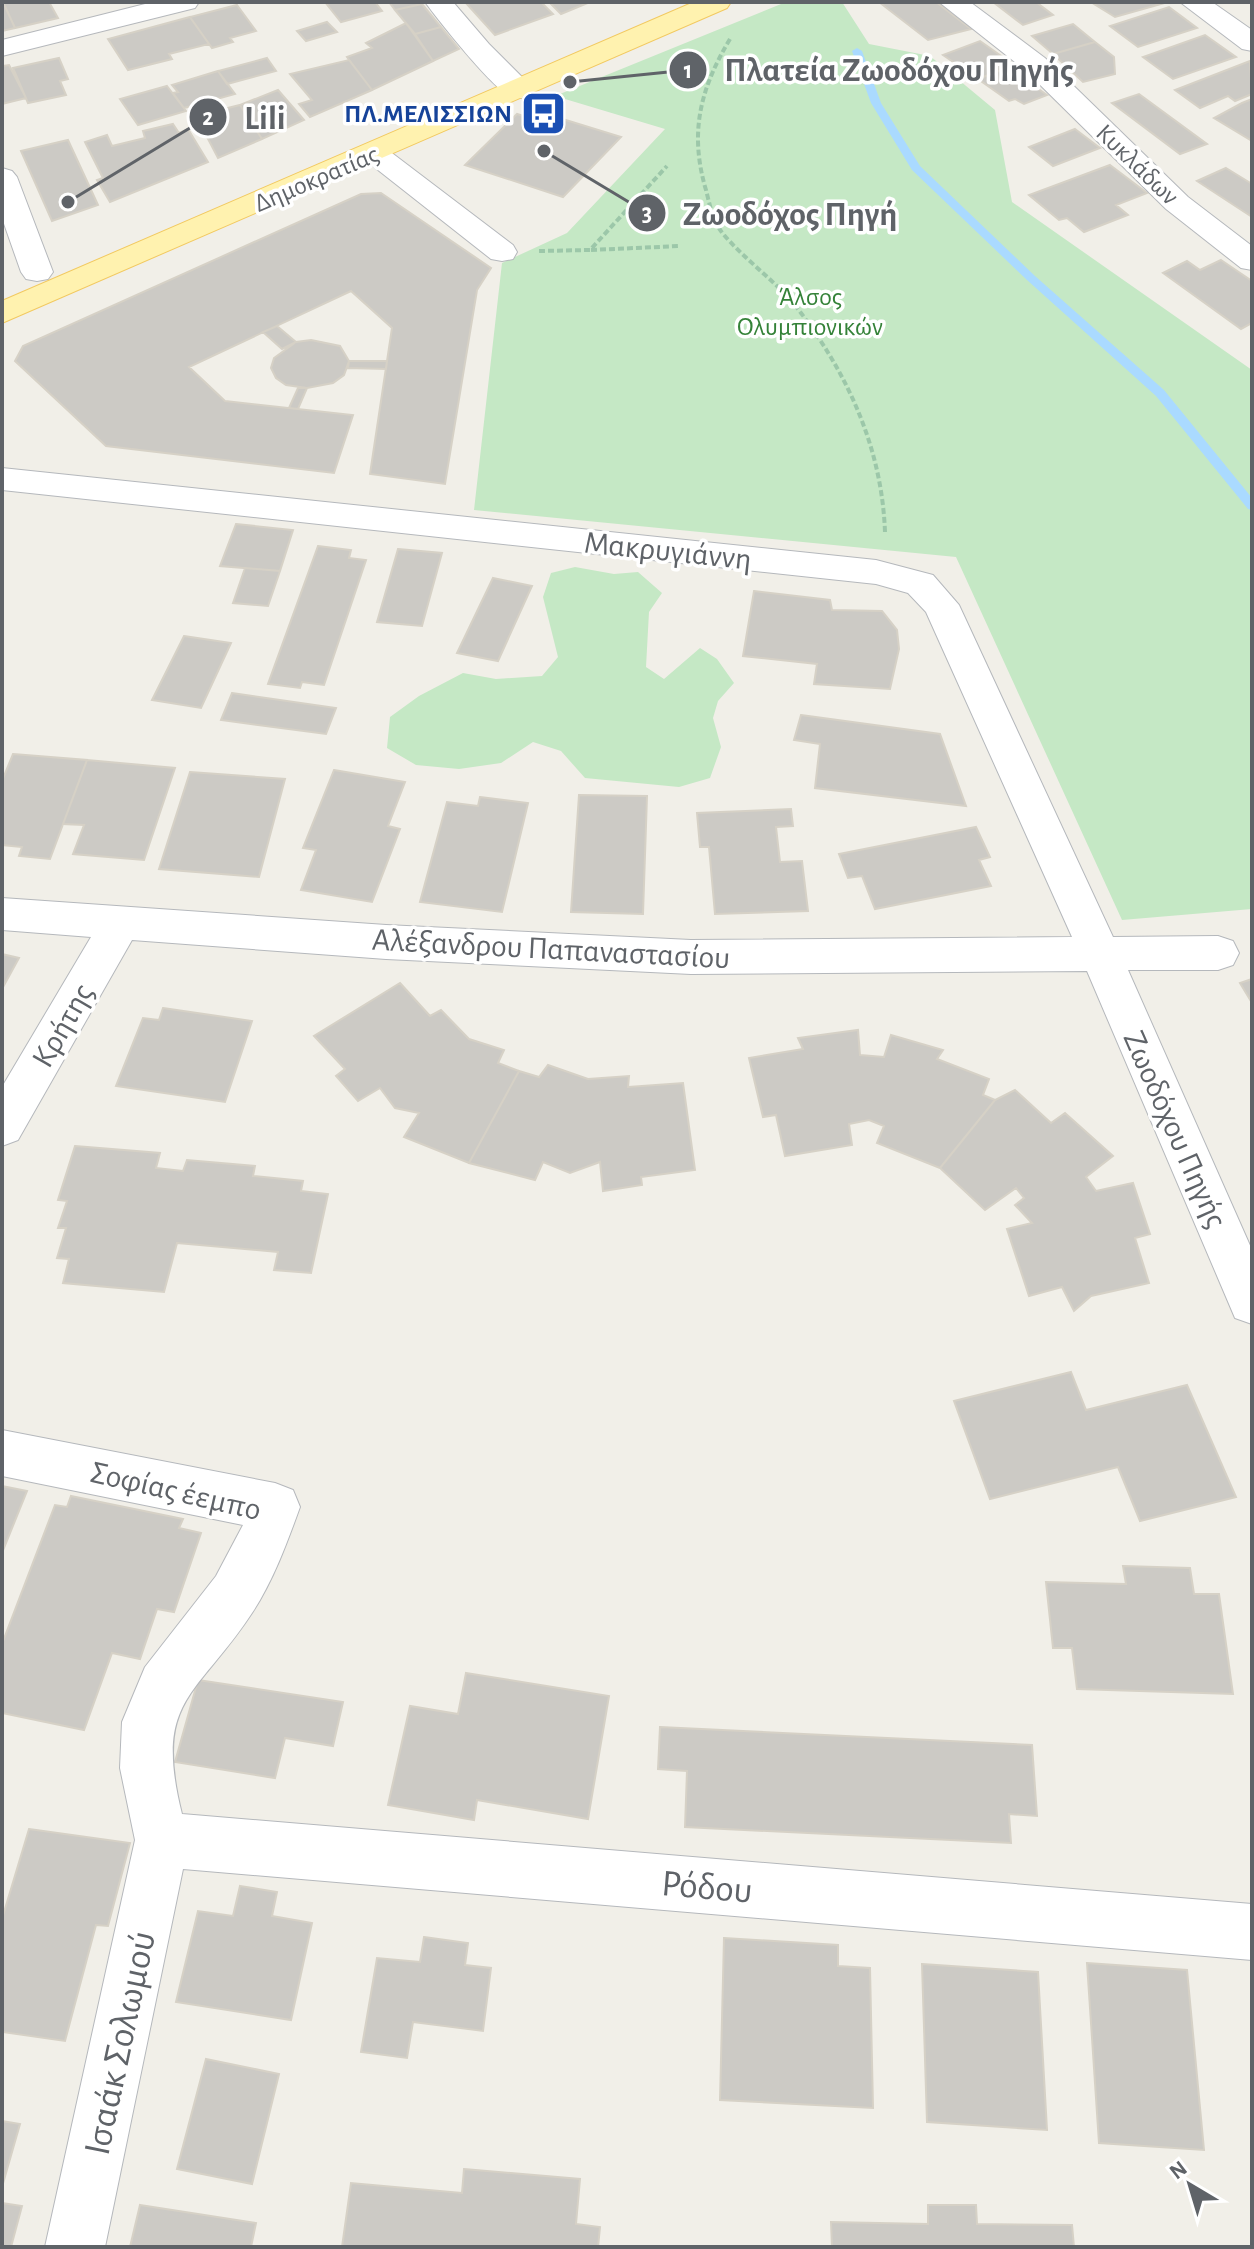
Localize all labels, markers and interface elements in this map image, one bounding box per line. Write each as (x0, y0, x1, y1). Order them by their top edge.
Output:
callout: Πλατεία Ζωοδόχου Πηγής (668, 41, 1090, 99)
text: Πλατεία Ζωοδόχου Πηγής (724, 54, 1074, 88)
text: 1 (684, 59, 692, 83)
callout: Lili (188, 88, 302, 146)
bus stop icon: ΠΛ.ΜΕΛΙΣΣΙΩΝ (519, 89, 567, 137)
place label: ΠΛ.ΜΕΛΙΣΣΙΩΝ (344, 101, 512, 127)
text: Lili (244, 102, 286, 136)
text: 2 (202, 106, 214, 130)
street label: Κυκλάδων (1091, 119, 1184, 210)
street label: Δημοκρατίας (250, 141, 383, 217)
callout: Ζωοδόχος Πηγή (627, 184, 913, 242)
text: Ζωοδόχος Πηγή (683, 198, 897, 232)
text: 3 (642, 202, 652, 226)
park label: Άλσος Ολυμπιονικών (737, 284, 883, 340)
street label: Μακρυγιάννη (583, 526, 753, 576)
street label: Αλέξανδρου Παπαναστασίου (371, 924, 731, 974)
street label: Κρήτης (26, 978, 99, 1073)
street label: Ζωοδόχου Πηγής (1117, 1026, 1233, 1233)
street label: Σοφίας έεμπο (87, 1456, 264, 1526)
street label: Ρόδου (660, 1865, 754, 1911)
street label: Ισαάκ Σολωμού (79, 1928, 163, 2159)
north arrow (1150, 2145, 1230, 2225)
text: N (1166, 2157, 1191, 2183)

